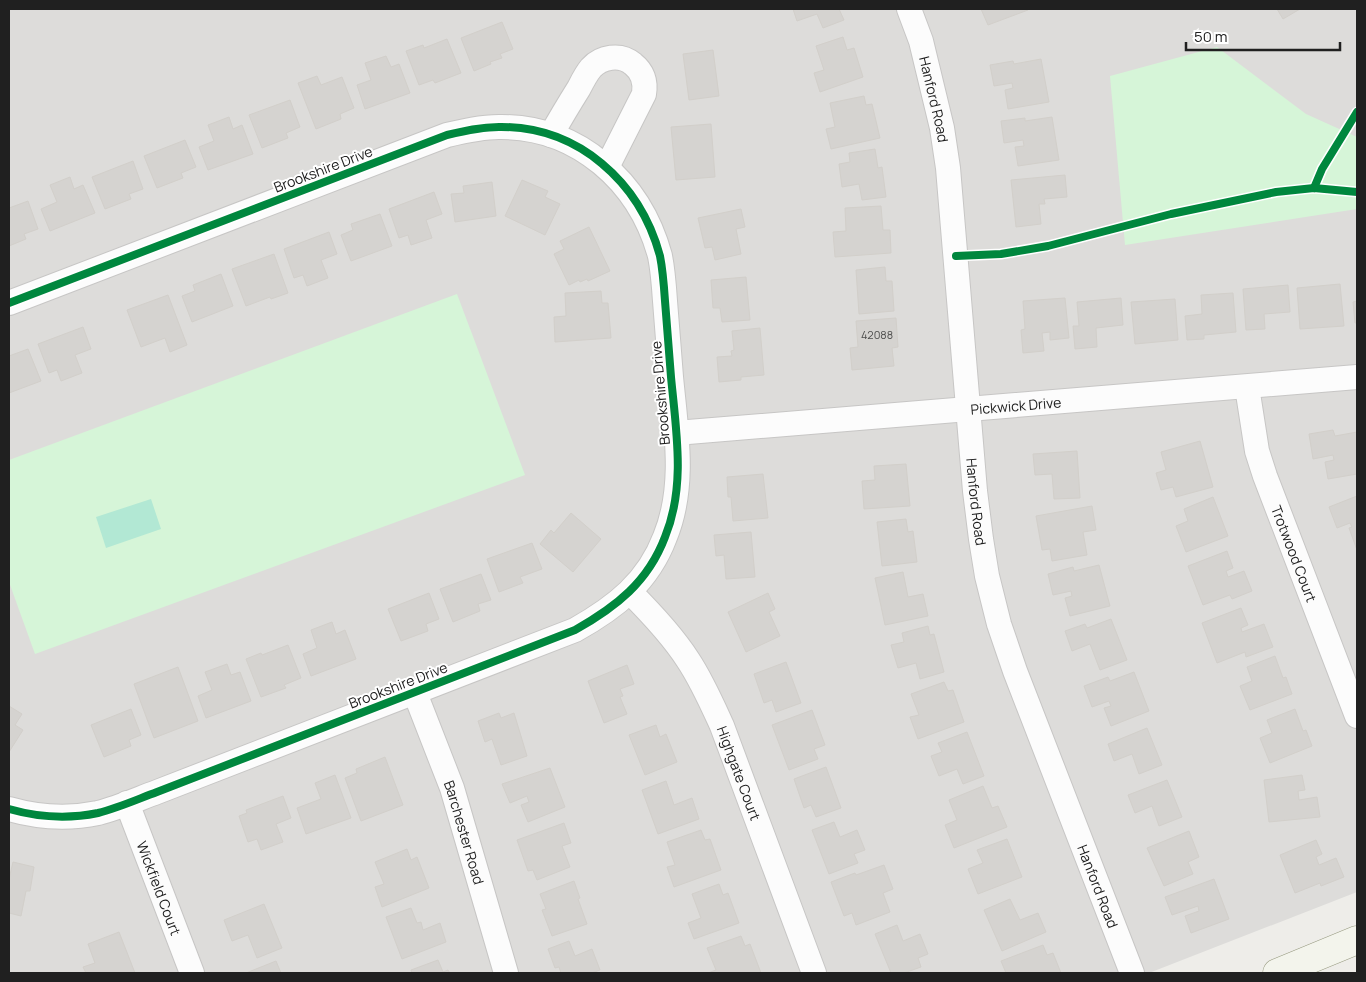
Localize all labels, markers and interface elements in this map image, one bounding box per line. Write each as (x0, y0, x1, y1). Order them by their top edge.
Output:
scale bar (1186, 20, 1340, 52)
text: 50 m (1194, 26, 1228, 47)
street label: Hanford Road (915, 54, 954, 144)
street label: Brookshire Drive (271, 141, 375, 197)
house number: 42088 (861, 327, 893, 342)
street label: Brookshire Drive (646, 340, 674, 446)
street label: Pickwick Drive (970, 392, 1062, 418)
street label: Hanford Road (963, 457, 991, 547)
street label: Trotwood Court (1268, 502, 1322, 605)
street label: Brookshire Drive (346, 657, 450, 713)
street label: Highgate Court (713, 723, 766, 823)
street label: Barchester Road (440, 777, 489, 886)
street label: Wickfield Court (133, 838, 186, 938)
street label: Hanford Road (1074, 842, 1123, 931)

